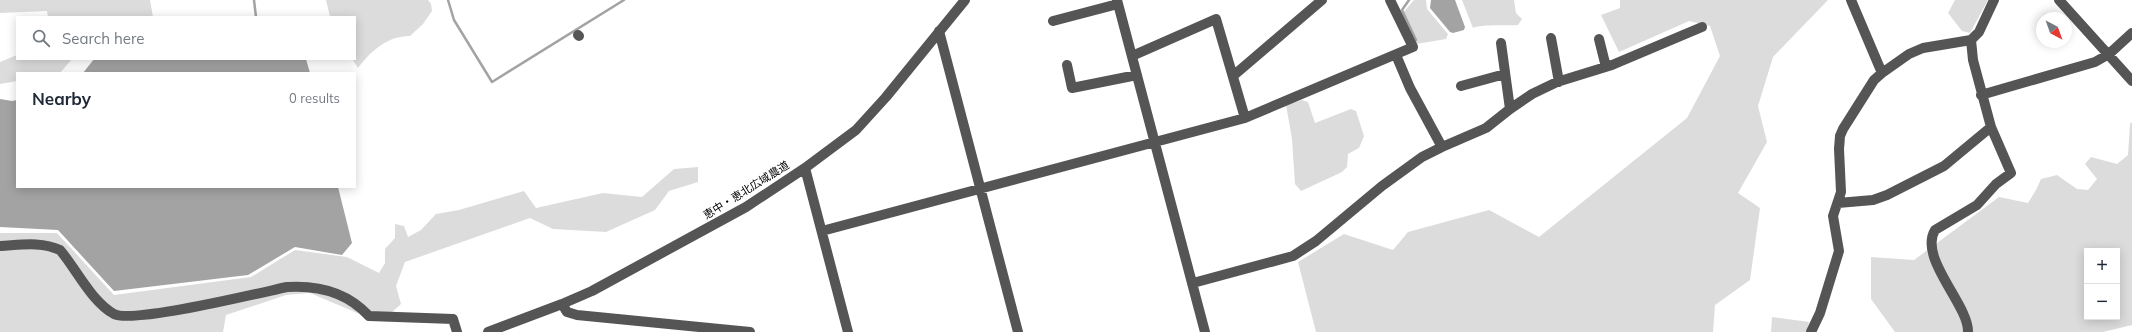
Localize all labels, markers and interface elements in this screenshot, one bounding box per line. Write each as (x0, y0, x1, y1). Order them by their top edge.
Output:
north arrow (2036, 12, 2072, 48)
search box (16, 16, 356, 60)
icon: search (30, 27, 52, 49)
text: Search here (62, 29, 144, 48)
text: Nearby (32, 88, 91, 109)
text: 0 results (289, 90, 340, 106)
street label: 恵中・恵北広域農道 (700, 158, 792, 222)
map controls (2084, 248, 2120, 320)
button: + (2084, 248, 2120, 284)
button: − (2084, 284, 2120, 320)

